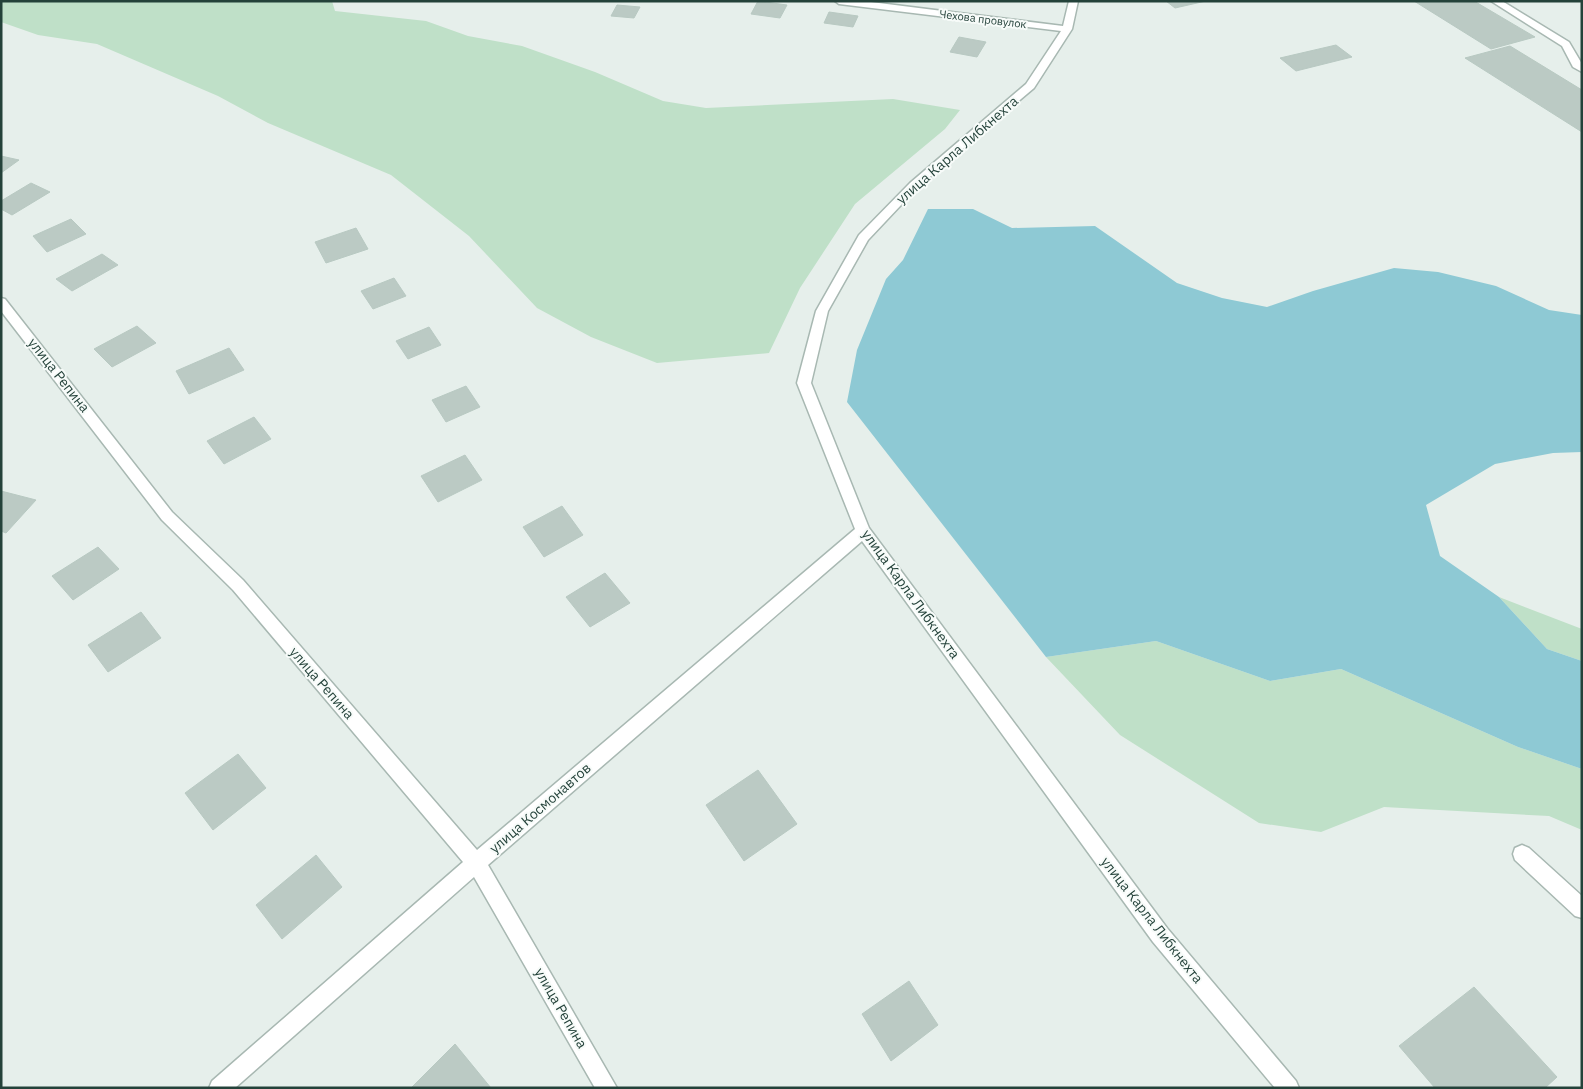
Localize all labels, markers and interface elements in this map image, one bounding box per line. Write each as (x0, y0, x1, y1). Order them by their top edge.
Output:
street label: Чехова провулок (939, 7, 1027, 31)
street label: улица Карла Либкнехта (892, 92, 1022, 208)
street label: улица Репина (24, 334, 94, 416)
street label: улица Карла Либкнехта (858, 526, 964, 663)
street label: улица Репина (286, 643, 359, 723)
street label: улица Космонавтов (485, 759, 595, 857)
street label: улица Карла Либкнехта (1097, 853, 1207, 987)
street label: улица Репина (531, 965, 592, 1052)

